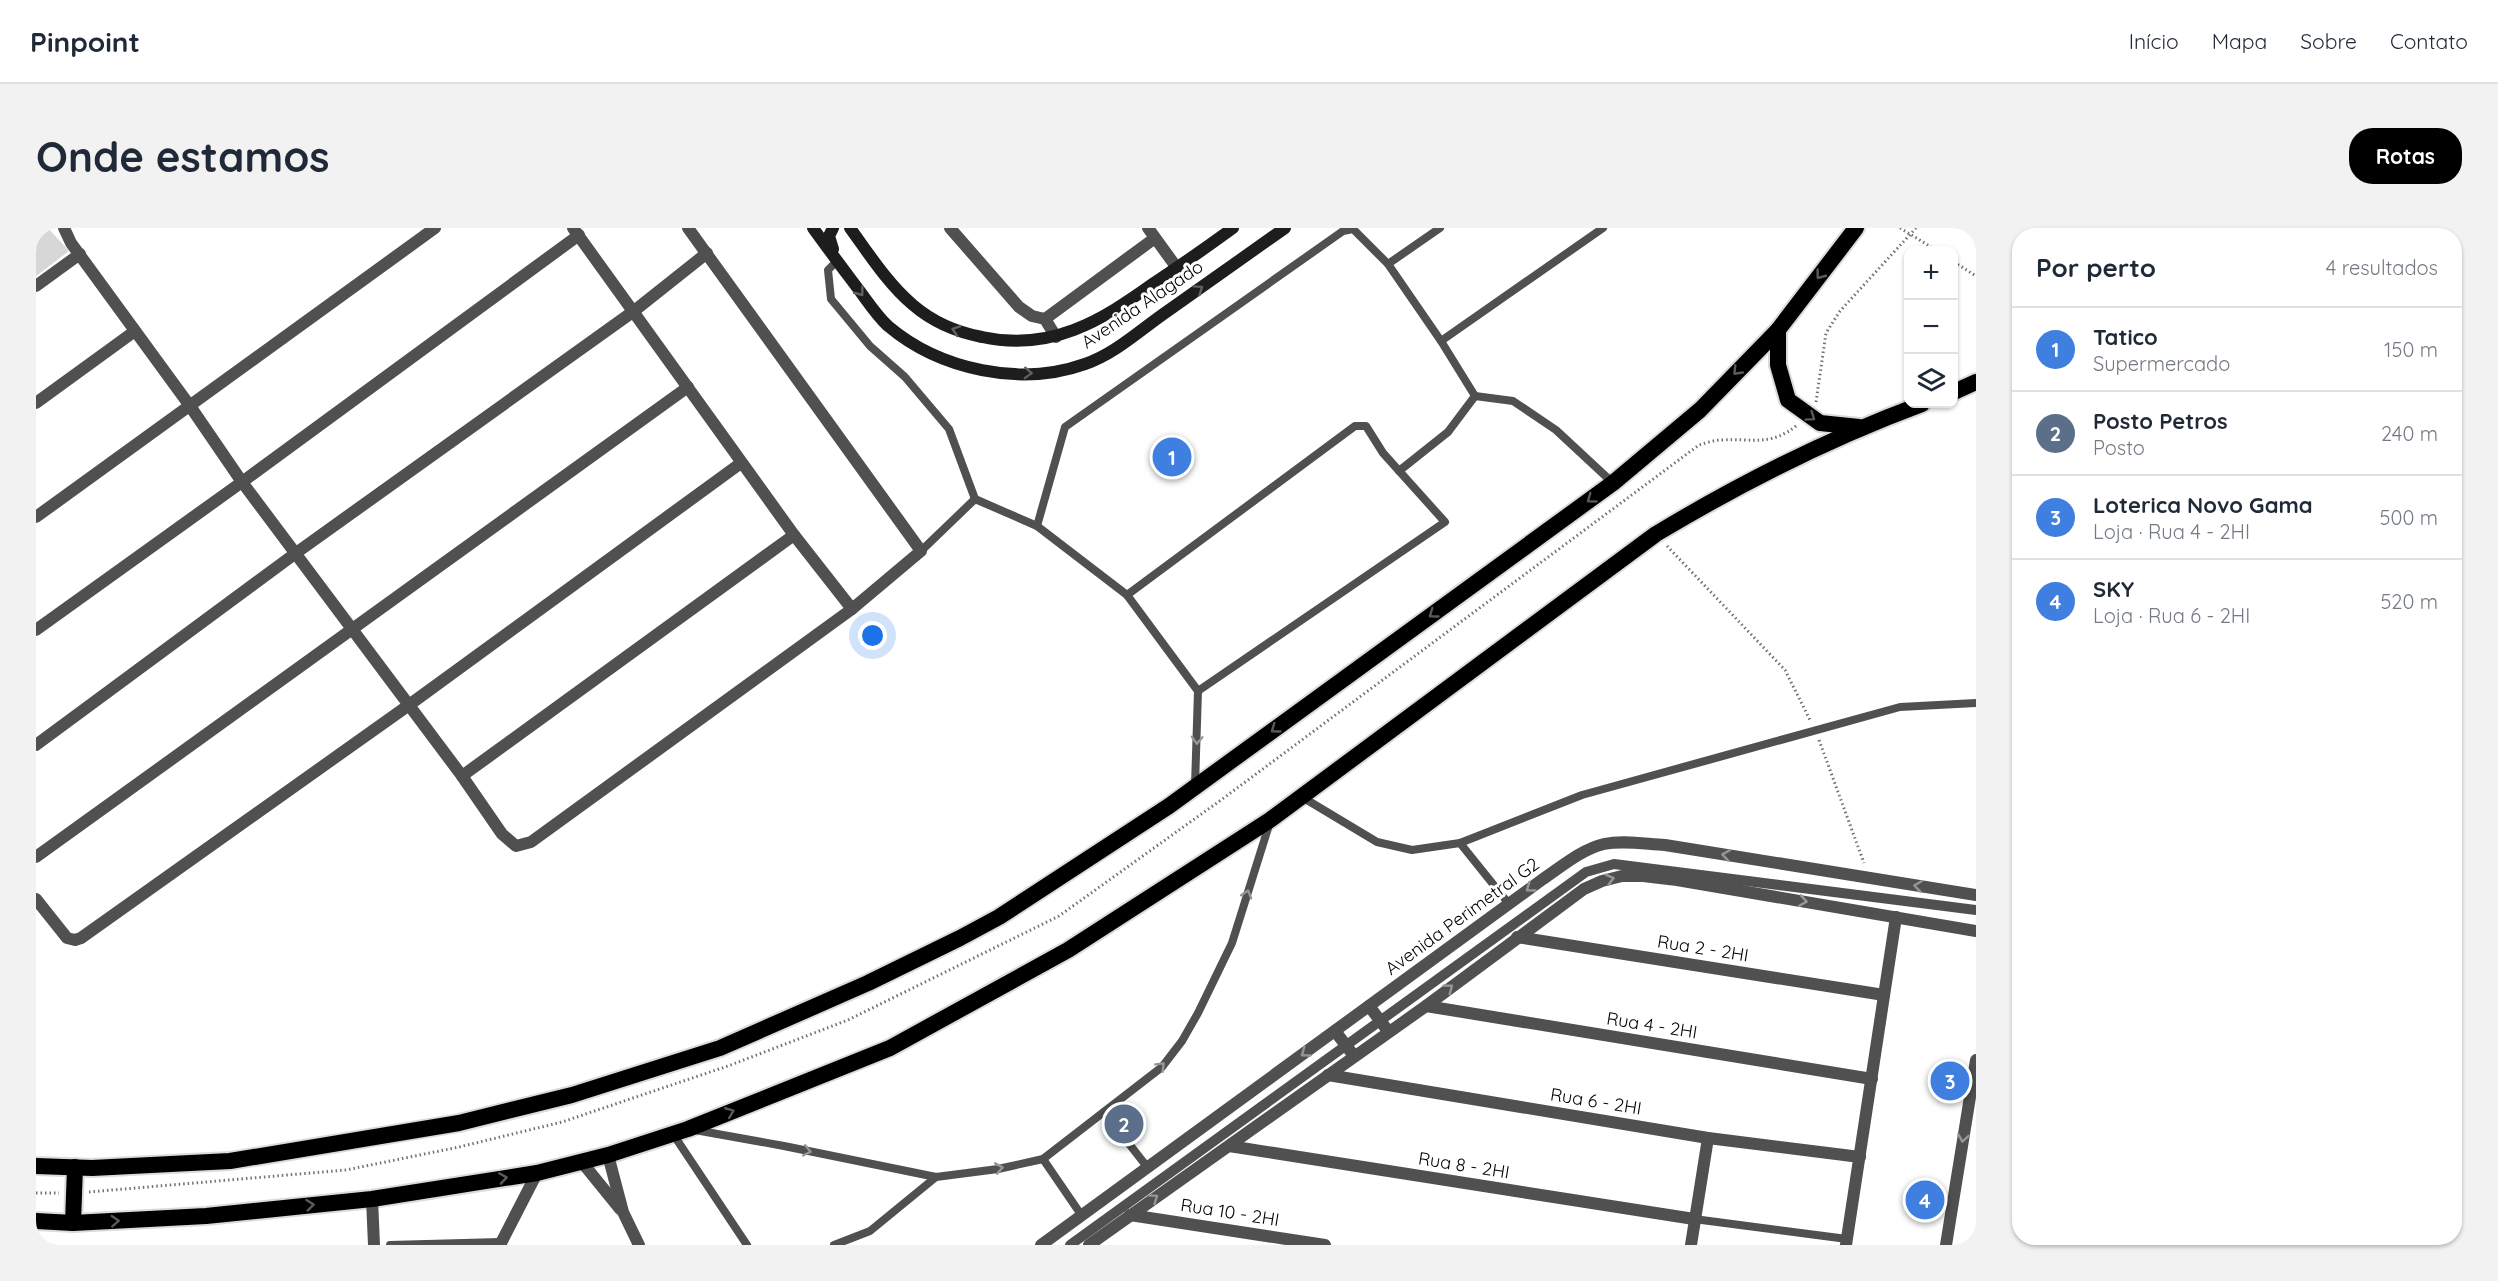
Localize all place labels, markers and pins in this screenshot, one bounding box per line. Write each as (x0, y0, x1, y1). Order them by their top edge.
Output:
pin: 1 (1152, 434, 1192, 480)
pin: 3 (1930, 1058, 1970, 1104)
pin: 2 (1104, 1102, 1144, 1146)
pin: 4 (1906, 1178, 1944, 1222)

